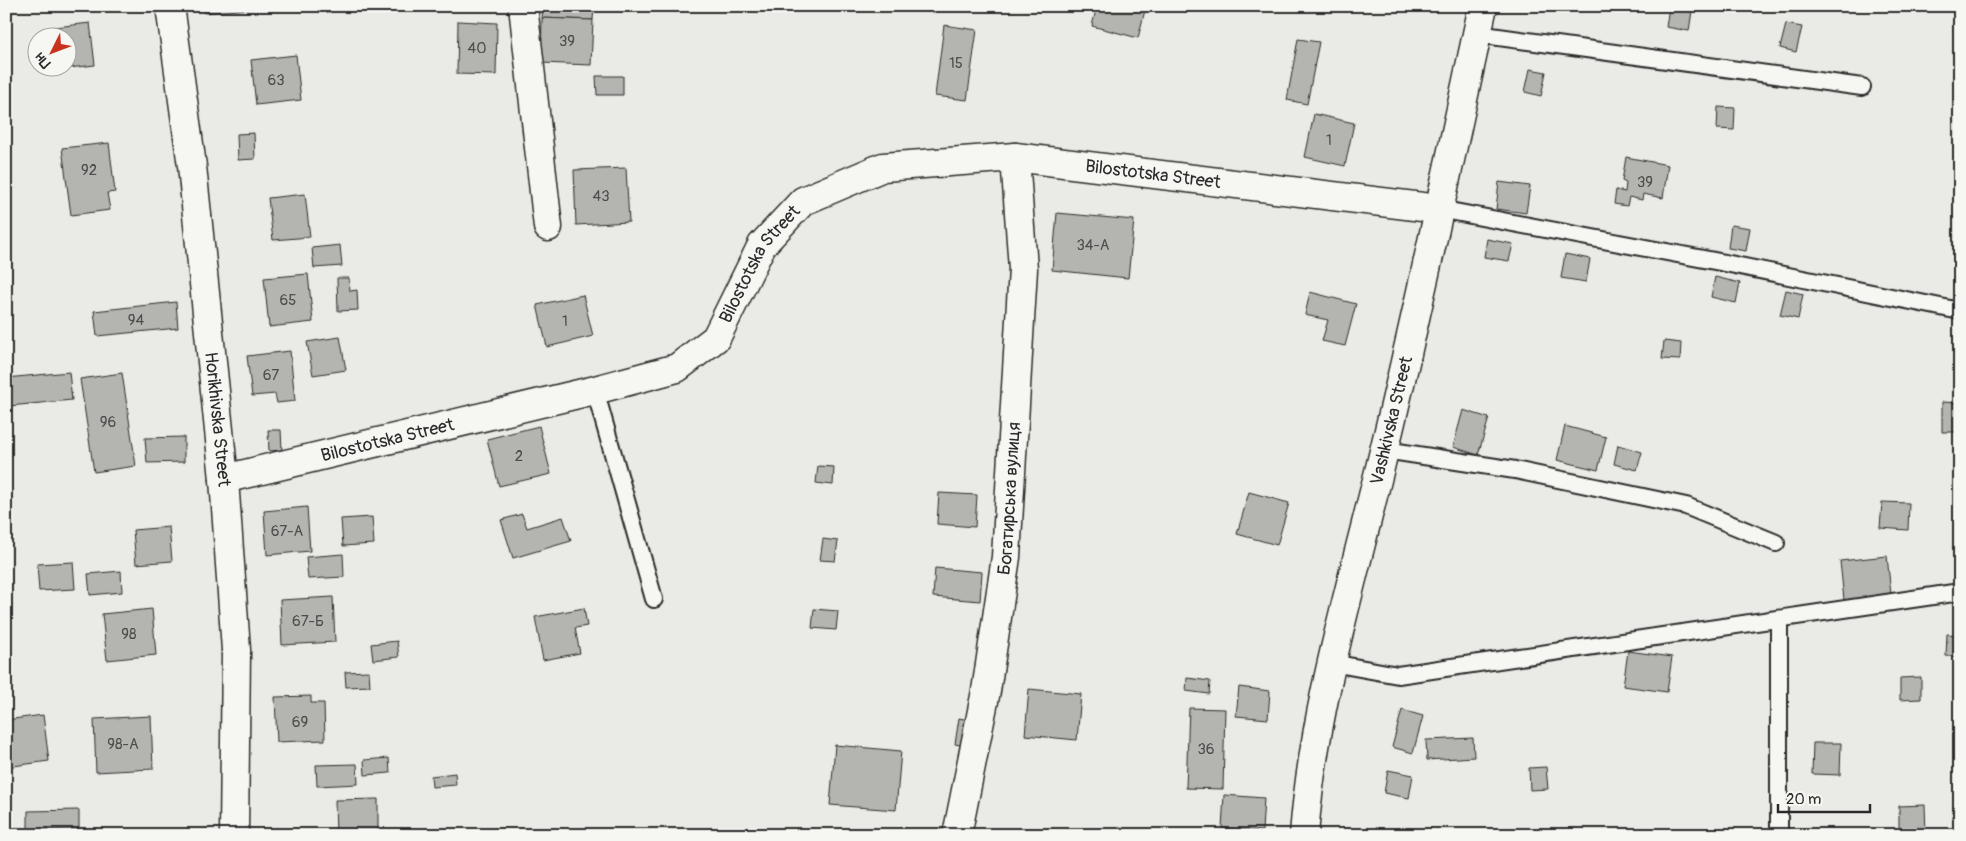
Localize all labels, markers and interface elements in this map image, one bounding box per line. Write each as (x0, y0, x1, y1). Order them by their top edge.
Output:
north arrow (28, 28, 78, 78)
house number: 39 (559, 32, 575, 51)
house number: 40 (468, 39, 486, 58)
text: Пн (31, 49, 54, 72)
house number: 15 (949, 54, 963, 73)
house number: 63 (267, 71, 285, 90)
house number: 1 (1326, 131, 1332, 150)
street label: Bilostotska Street (1084, 155, 1223, 194)
house number: 92 (81, 161, 97, 180)
house number: 39 (1637, 173, 1653, 192)
house number: 43 (592, 187, 610, 206)
street label: Bilostotska Street (714, 200, 806, 327)
house number: 34-А (1076, 236, 1110, 255)
house number: 65 (280, 291, 296, 310)
house number: 94 (128, 311, 145, 330)
house number: 1 (562, 312, 568, 331)
street label: Horikhivska Street (199, 351, 236, 488)
street label: Vashkivska Street (1365, 353, 1418, 487)
house number: 67 (263, 366, 279, 385)
house number: 96 (100, 413, 116, 432)
street label: Bilostotska Street (319, 413, 457, 467)
street label: Богатирська вулиця (992, 421, 1026, 577)
house number: 2 (515, 447, 523, 466)
house number: 67-А (271, 522, 304, 541)
house number: 67-Б (292, 612, 324, 631)
house number: 98 (121, 625, 137, 644)
house number: 69 (292, 713, 308, 732)
house number: 98-А (107, 735, 139, 754)
house number: 36 (1197, 740, 1215, 759)
scale bar (1778, 781, 1871, 813)
text: 20 m (1786, 790, 1821, 809)

